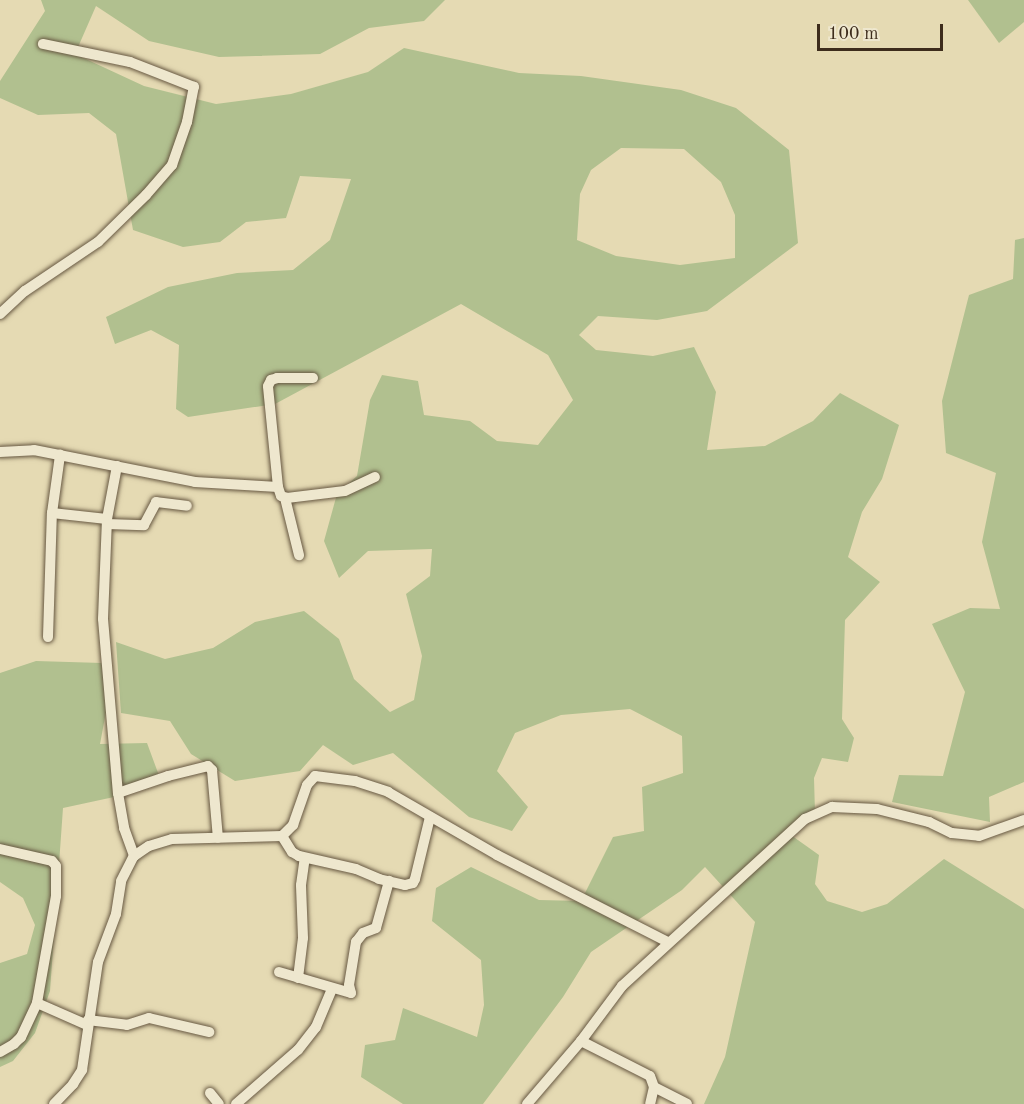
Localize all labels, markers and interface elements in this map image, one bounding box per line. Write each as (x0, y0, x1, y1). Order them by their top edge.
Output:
scale bar (820, 12, 946, 50)
text: 100 m (828, 25, 879, 43)

